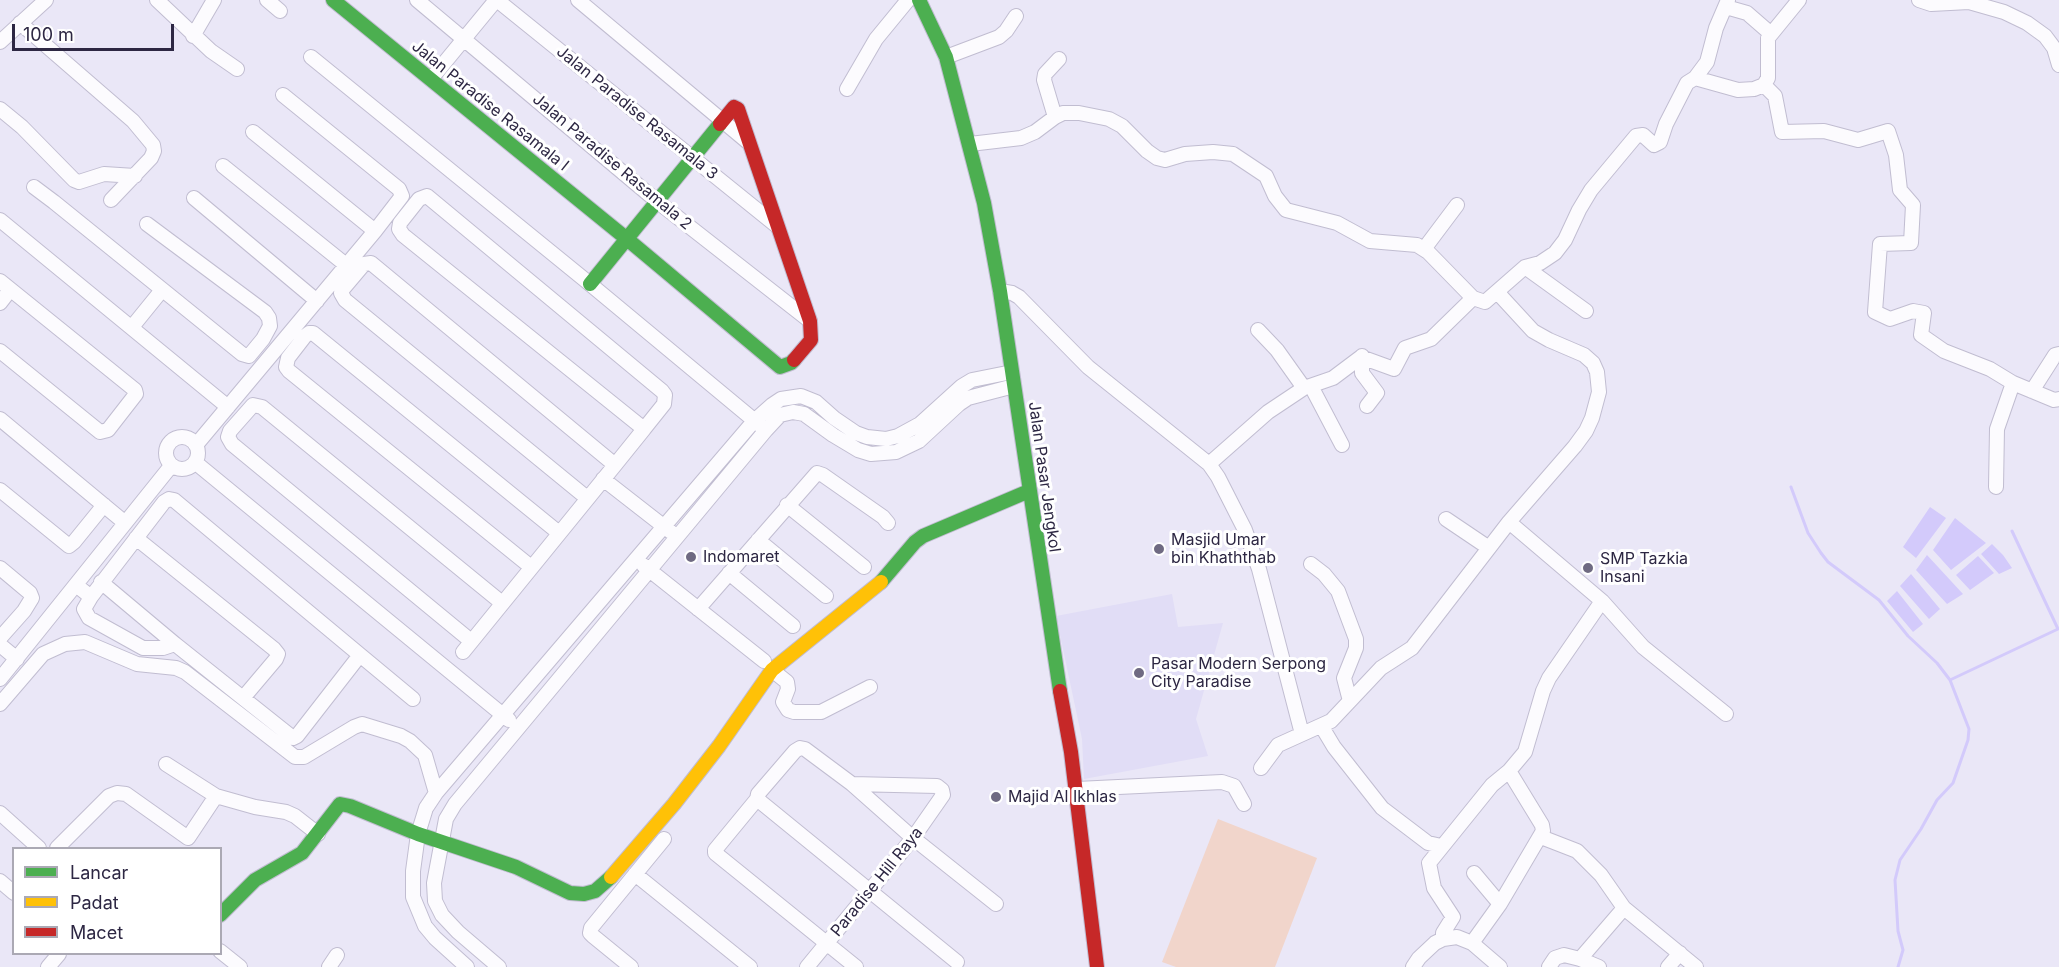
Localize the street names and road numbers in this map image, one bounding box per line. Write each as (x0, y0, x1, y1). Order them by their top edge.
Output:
street label: Jalan Paradise Rasamala I (408, 37, 572, 175)
street label: Jalan Paradise Rasamala 3 (552, 42, 722, 184)
street label: Jalan Paradise Rasamala 2 (529, 90, 695, 234)
street label: Jalan Pasar Jengkol (1024, 401, 1064, 553)
street label: Paradise Hill Raya (827, 823, 927, 941)

